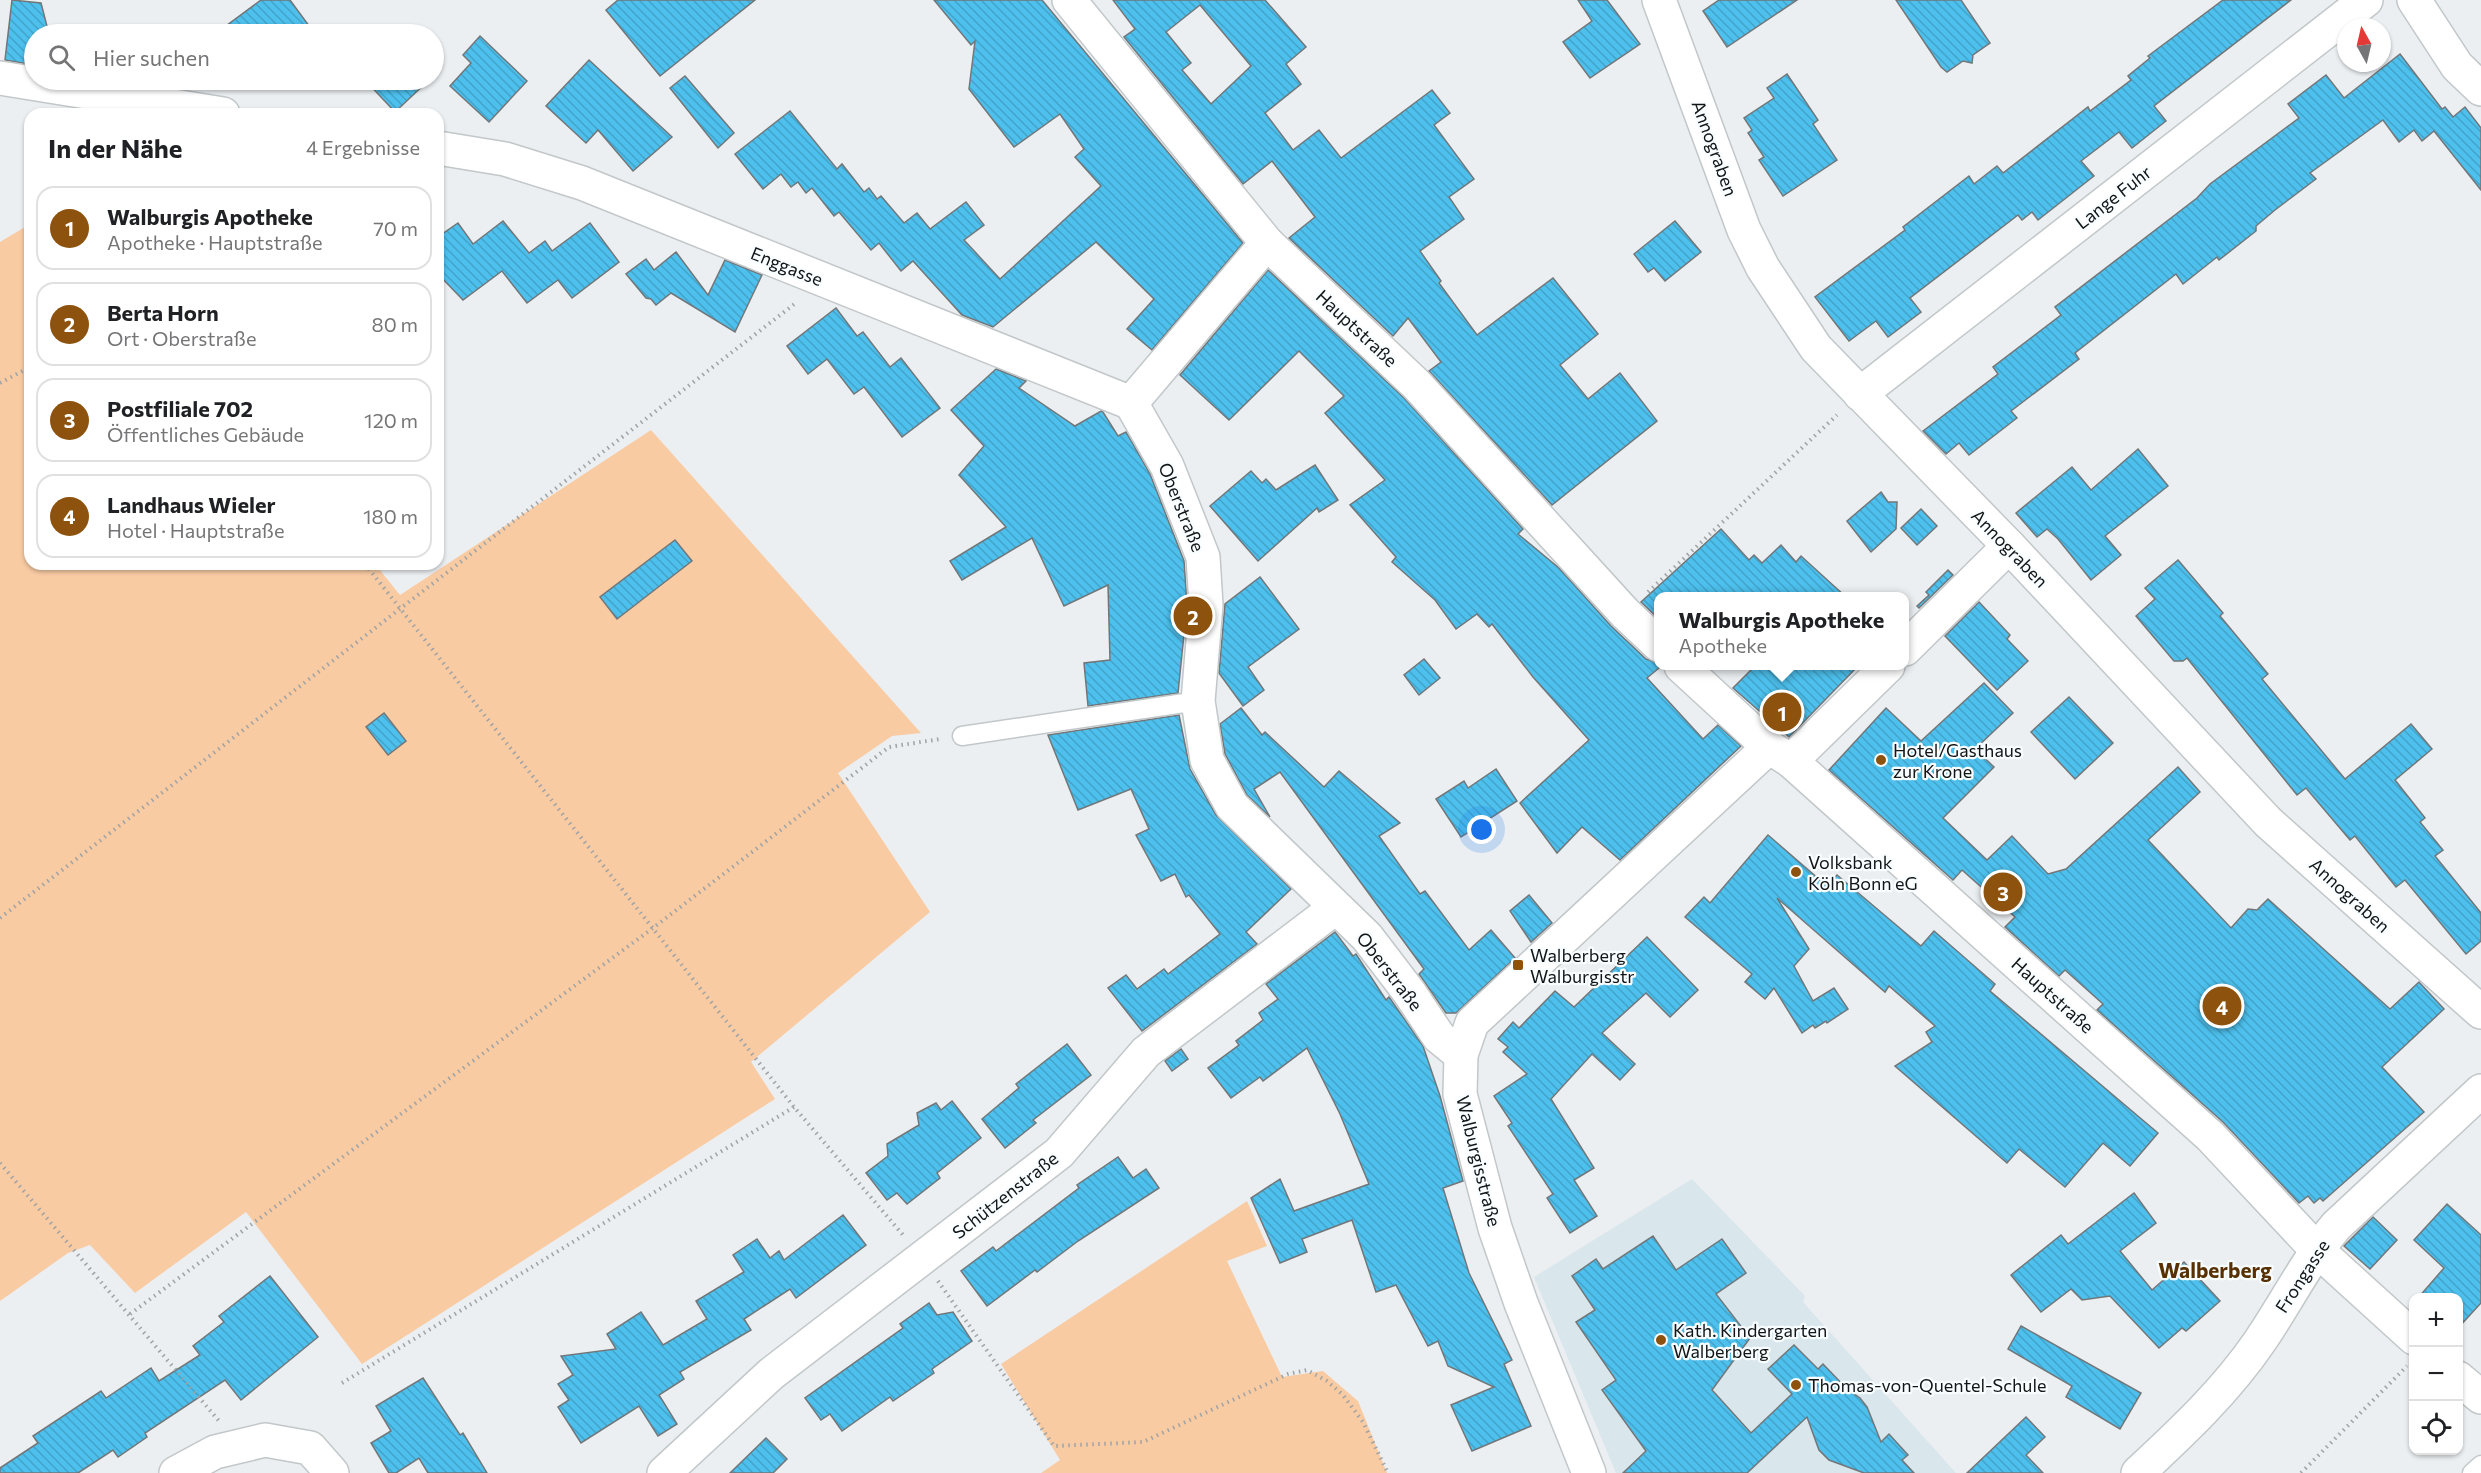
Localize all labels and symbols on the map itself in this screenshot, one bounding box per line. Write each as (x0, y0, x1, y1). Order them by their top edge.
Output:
north arrow (2337, 18, 2391, 72)
street label: Annograben (1687, 97, 1743, 199)
street label: Lange Fuhr (2071, 161, 2155, 233)
street label: Enggasse (748, 242, 826, 290)
street label: Hauptstraße (1312, 285, 1402, 371)
street label: Oberstraße (1154, 459, 1210, 555)
street label: Annograben (1967, 504, 2053, 592)
pin: 2 (1174, 594, 1212, 638)
pin: 1 (1762, 690, 1802, 734)
place label: Hotel/Gasthaus zur Krone (1893, 739, 2022, 782)
marker: Hotel/Gasthaus zur Krone (1874, 753, 1888, 767)
your location (1467, 815, 1496, 844)
place label: Volksbank Köln Bonn eG (1808, 851, 1918, 894)
street label: Annograben (2305, 853, 2395, 937)
marker: Volksbank Köln Bonn eG (1789, 865, 1803, 879)
pin: 3 (1984, 870, 2022, 914)
street label: Oberstraße (1352, 927, 1428, 1015)
place label: Walberberg Walburgisstr (1530, 944, 1635, 987)
street label: Hauptstraße (2007, 952, 2099, 1038)
marker: Walberberg Walburgisstr (1511, 958, 1525, 972)
pin: 4 (2202, 984, 2242, 1028)
street label: Walburgisstraße (1452, 1093, 1506, 1229)
street label: Schützenstraße (948, 1147, 1062, 1243)
street label: Frongasse (2270, 1235, 2334, 1317)
district label: Walberberg (2158, 1257, 2272, 1282)
place label: Kath. Kindergarten Walberberg (1673, 1319, 1827, 1362)
marker: Kath. Kindergarten Walberberg (1654, 1333, 1668, 1347)
place label: Thomas-von-Quentel-Schule (1808, 1374, 2047, 1396)
marker: Thomas-von-Quentel-Schule (1789, 1378, 1803, 1392)

